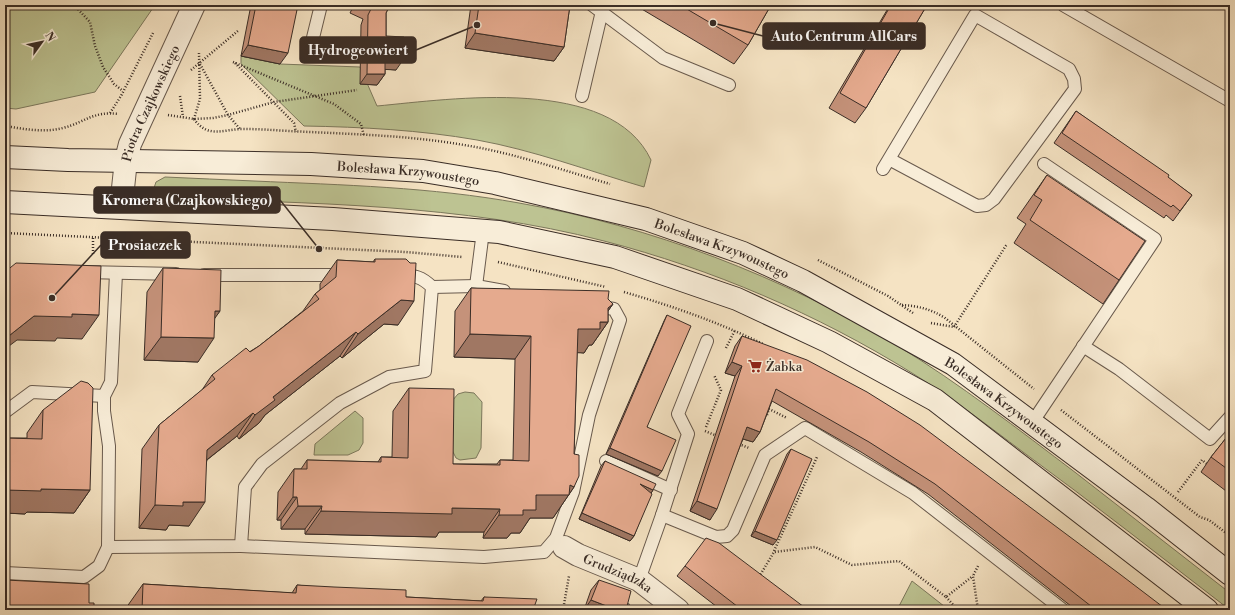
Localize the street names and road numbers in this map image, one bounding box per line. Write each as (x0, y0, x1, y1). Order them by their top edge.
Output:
street label: Piotra Czajkowskiego (119, 43, 183, 163)
street label: Bolesława Krzywoustego (336, 159, 481, 189)
street label: Bolesława Krzywoustego (651, 215, 792, 282)
street label: Bolesława Krzywoustego (941, 354, 1066, 452)
street label: Grudziądzka (581, 551, 656, 597)

